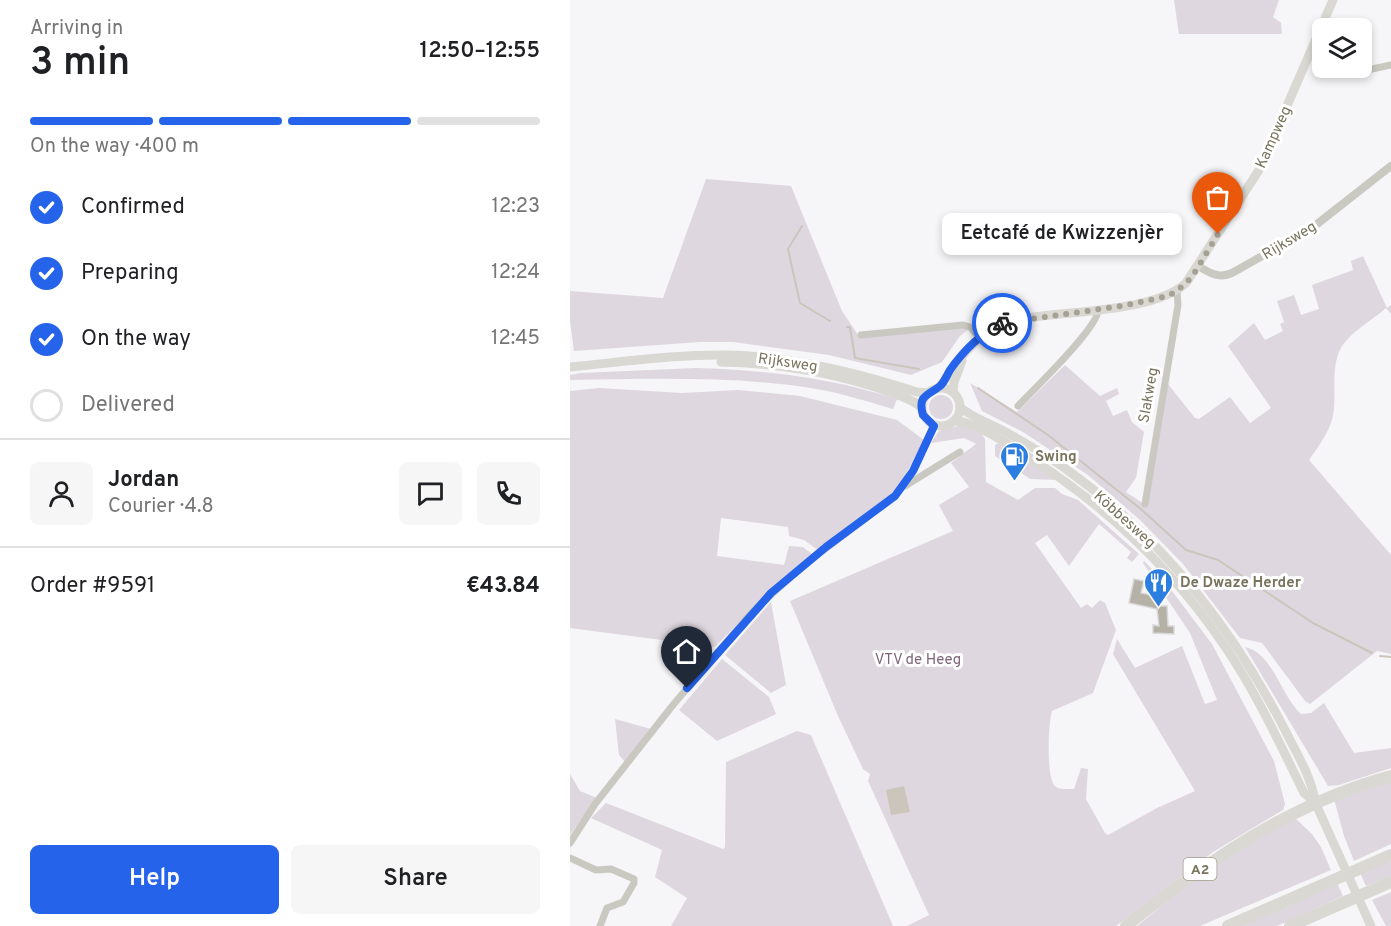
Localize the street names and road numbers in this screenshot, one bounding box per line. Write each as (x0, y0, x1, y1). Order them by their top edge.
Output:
street label: Kampweg (1252, 103, 1297, 172)
street label: Rijksweg (1259, 218, 1320, 265)
street label: Rijksweg (757, 350, 819, 377)
street label: Slakweg (1135, 366, 1164, 424)
street label: Köbbesweg (1089, 487, 1159, 553)
road number: A2 (1184, 858, 1216, 880)

